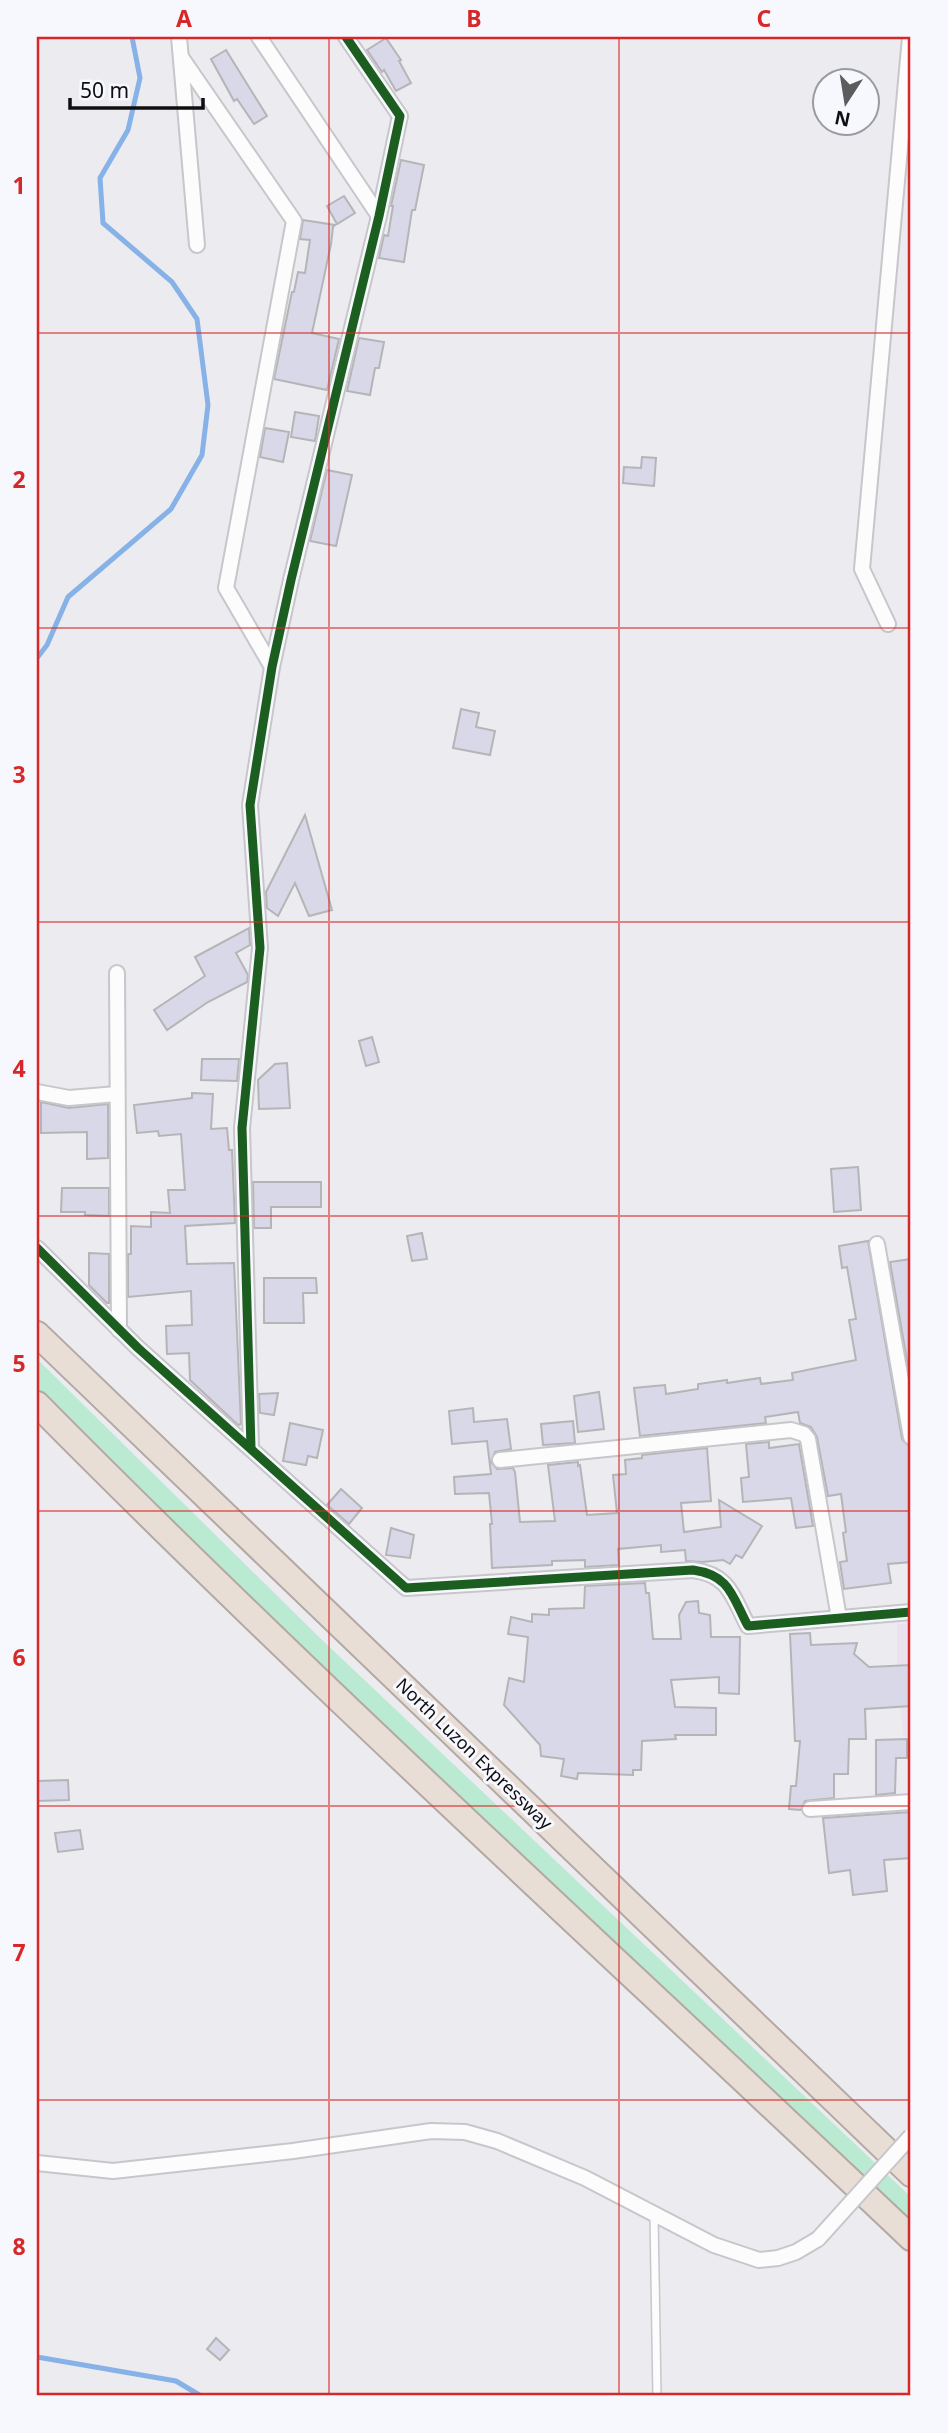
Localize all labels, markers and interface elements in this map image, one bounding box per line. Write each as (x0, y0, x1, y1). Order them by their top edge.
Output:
text: A (176, 2, 192, 34)
text: B (466, 2, 482, 34)
text: C (757, 2, 772, 34)
scale bar (70, 66, 203, 110)
north arrow (811, 66, 881, 136)
text: 50 m (80, 76, 129, 104)
text: N (832, 104, 853, 133)
text: 1 (12, 169, 26, 201)
text: 2 (12, 463, 26, 495)
text: 3 (12, 758, 26, 790)
text: 4 (12, 1052, 26, 1084)
text: 5 (12, 1347, 26, 1379)
text: 6 (12, 1641, 26, 1673)
street label: North Luzon Expressway (391, 1672, 559, 1835)
text: 7 (12, 1936, 26, 1968)
text: 8 (12, 2230, 26, 2262)

